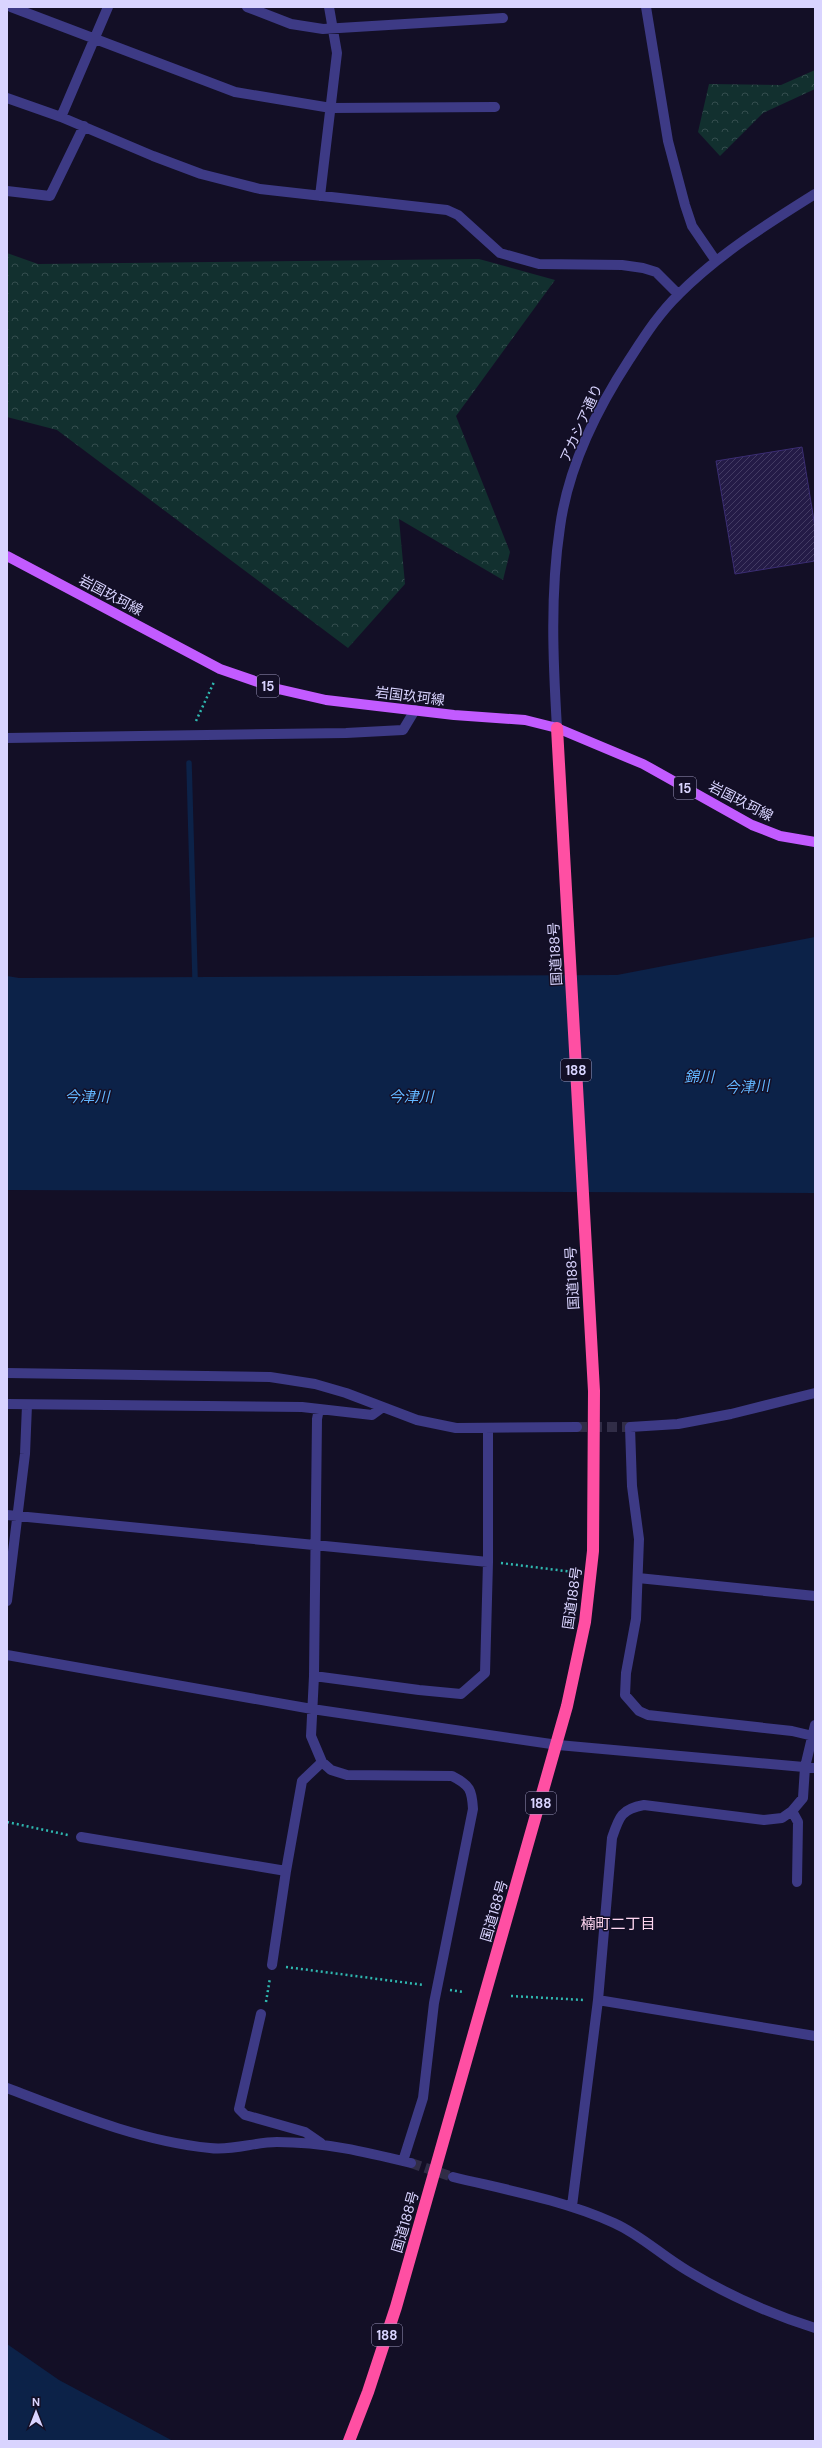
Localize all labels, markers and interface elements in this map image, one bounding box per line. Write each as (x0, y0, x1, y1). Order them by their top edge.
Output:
street label: アカシア通り (556, 381, 606, 465)
street label: 岩国玖珂線 (76, 571, 146, 619)
road number: 15 (257, 675, 279, 697)
street label: 岩国玖珂線 (374, 683, 446, 709)
road number: 15 (674, 777, 696, 799)
street label: 岩国玖珂線 (706, 777, 776, 825)
street label: 国道188号 (544, 922, 566, 986)
road number: 188 (561, 1059, 591, 1081)
water label: 錦川 (684, 1067, 716, 1087)
water label: 今津川 (724, 1076, 772, 1098)
water label: 今津川 (64, 1087, 111, 1107)
water label: 今津川 (388, 1087, 435, 1107)
street label: 国道188号 (561, 1246, 583, 1310)
street label: 国道188号 (559, 1565, 585, 1631)
road number: 188 (526, 1792, 556, 1814)
street label: 国道188号 (477, 1878, 511, 1944)
district label: 楠町二丁目 (580, 1914, 656, 1934)
street label: 国道188号 (388, 2189, 422, 2255)
road number: 188 (372, 2324, 402, 2346)
north arrow (16, 2392, 56, 2432)
text: N (32, 2395, 40, 2409)

